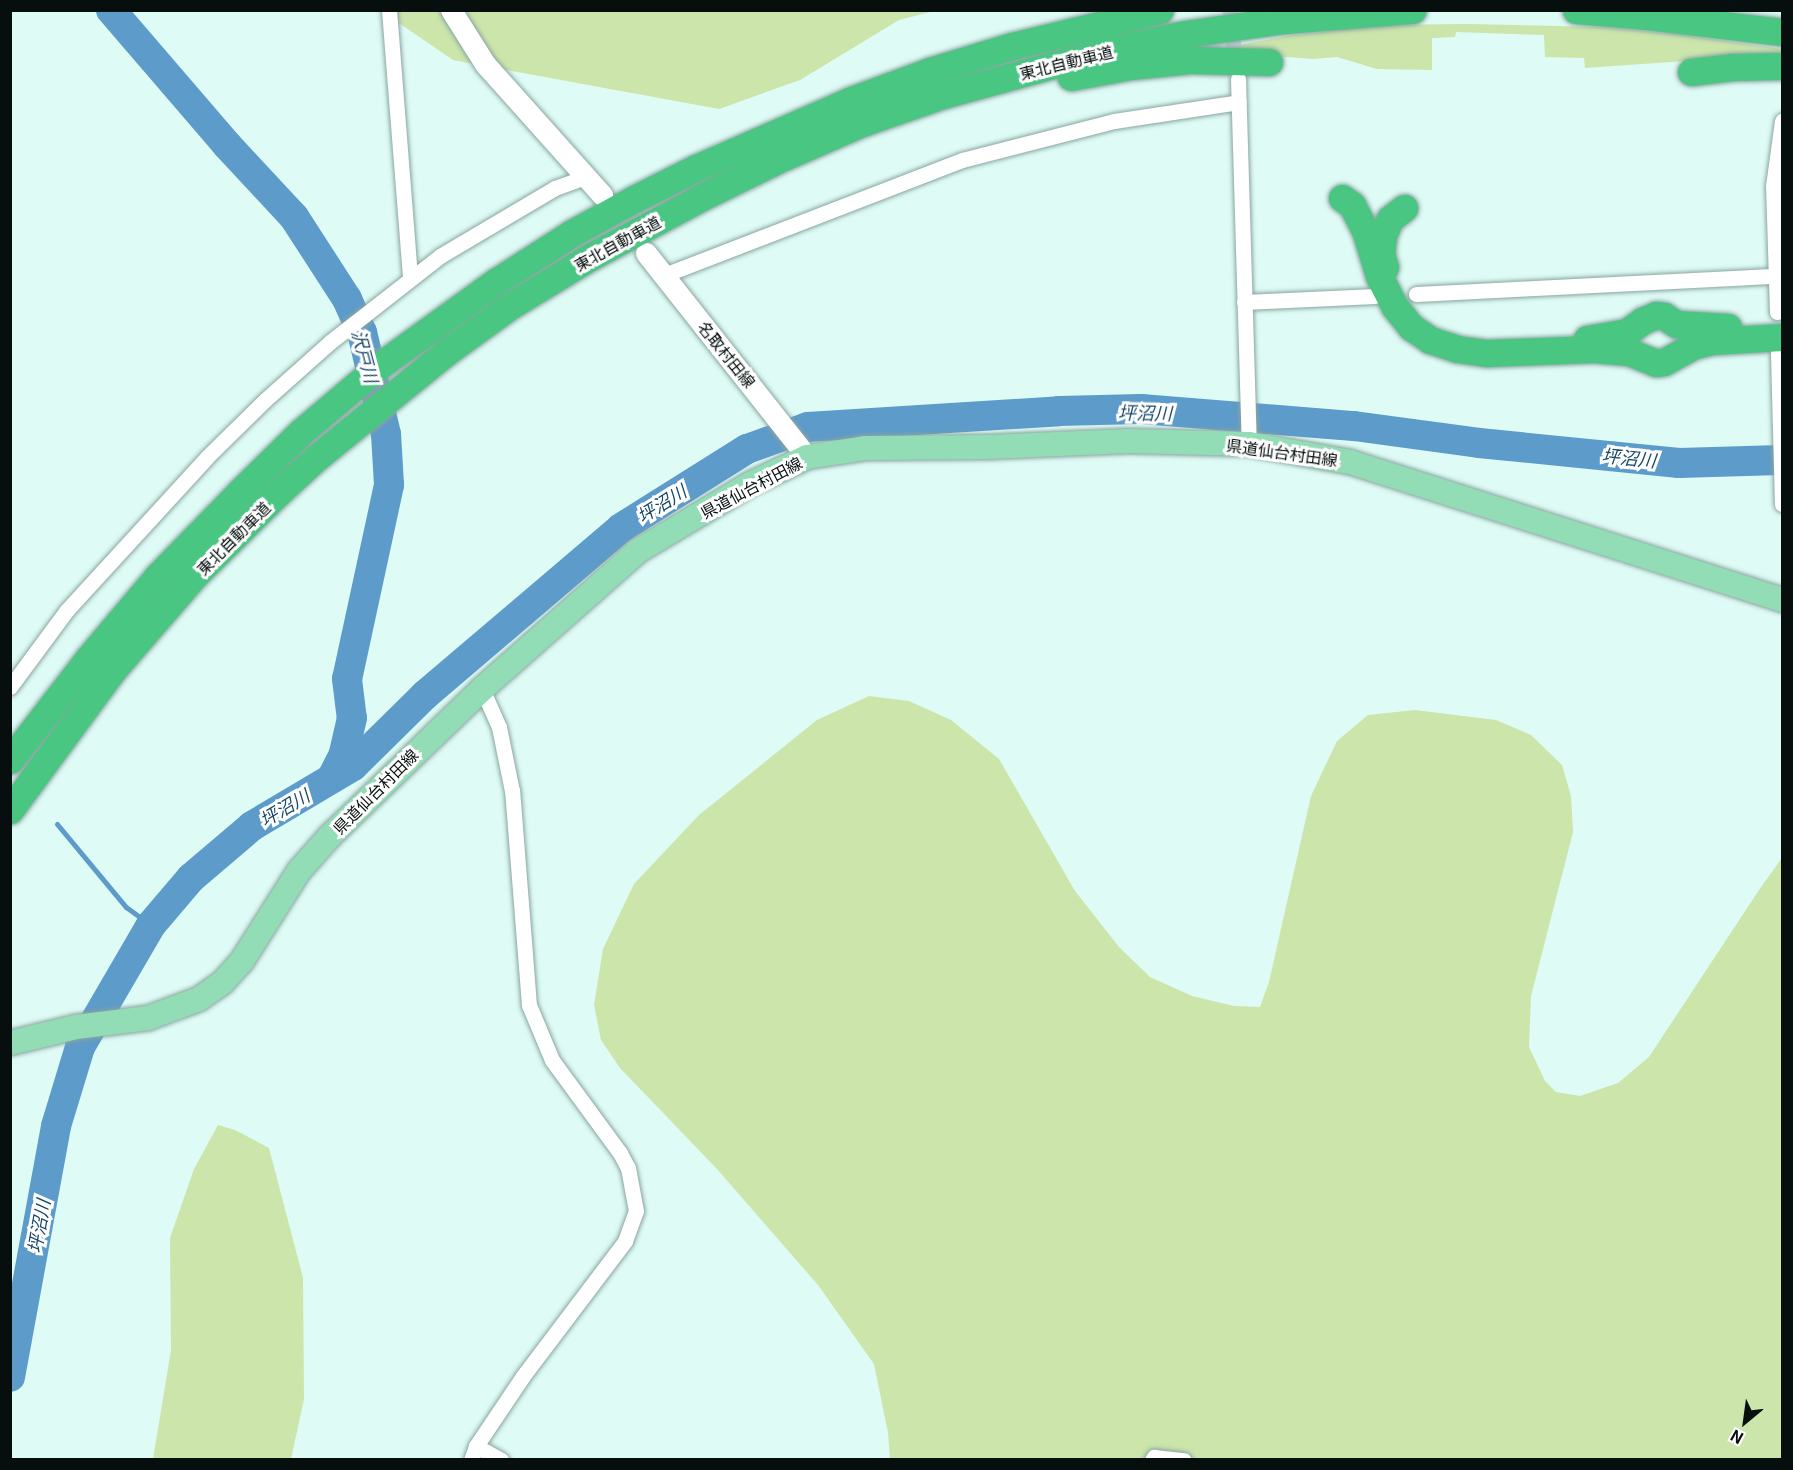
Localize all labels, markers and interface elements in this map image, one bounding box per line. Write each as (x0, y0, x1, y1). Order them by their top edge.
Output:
street label: 東北自動車道 (1017, 41, 1115, 83)
street label: 東北自動車道 (570, 211, 664, 275)
street label: 名取村田線 (694, 317, 760, 391)
water label: 沢戸川 (349, 327, 383, 385)
water label: 坪沼川 (1118, 401, 1172, 423)
street label: 県道仙台村田線 (1225, 435, 1339, 469)
water label: 坪沼川 (1601, 443, 1657, 471)
street label: 県道仙台村田線 (697, 452, 805, 522)
water label: 坪沼川 (632, 480, 690, 526)
street label: 東北自動車道 (192, 497, 274, 579)
street label: 県道仙台村田線 (329, 745, 421, 837)
water label: 坪沼川 (255, 784, 313, 830)
water label: 坪沼川 (23, 1198, 53, 1254)
north arrow (1715, 1392, 1775, 1452)
text: N (1725, 1424, 1747, 1451)

